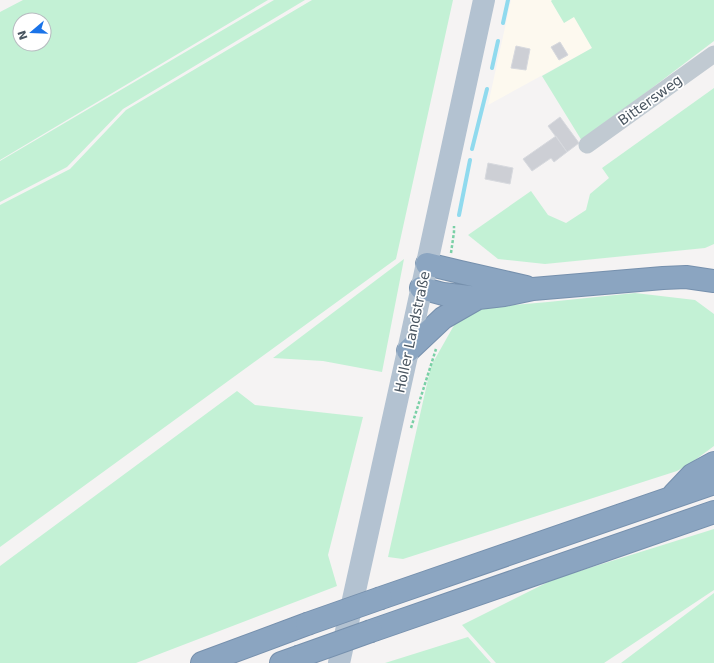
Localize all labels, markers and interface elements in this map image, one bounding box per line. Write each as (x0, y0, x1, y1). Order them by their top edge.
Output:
north arrow (12, 12, 52, 52)
text: N (15, 29, 31, 42)
street label: Bittersweg (615, 71, 685, 129)
street label: Holler Landstraße (391, 270, 433, 394)

